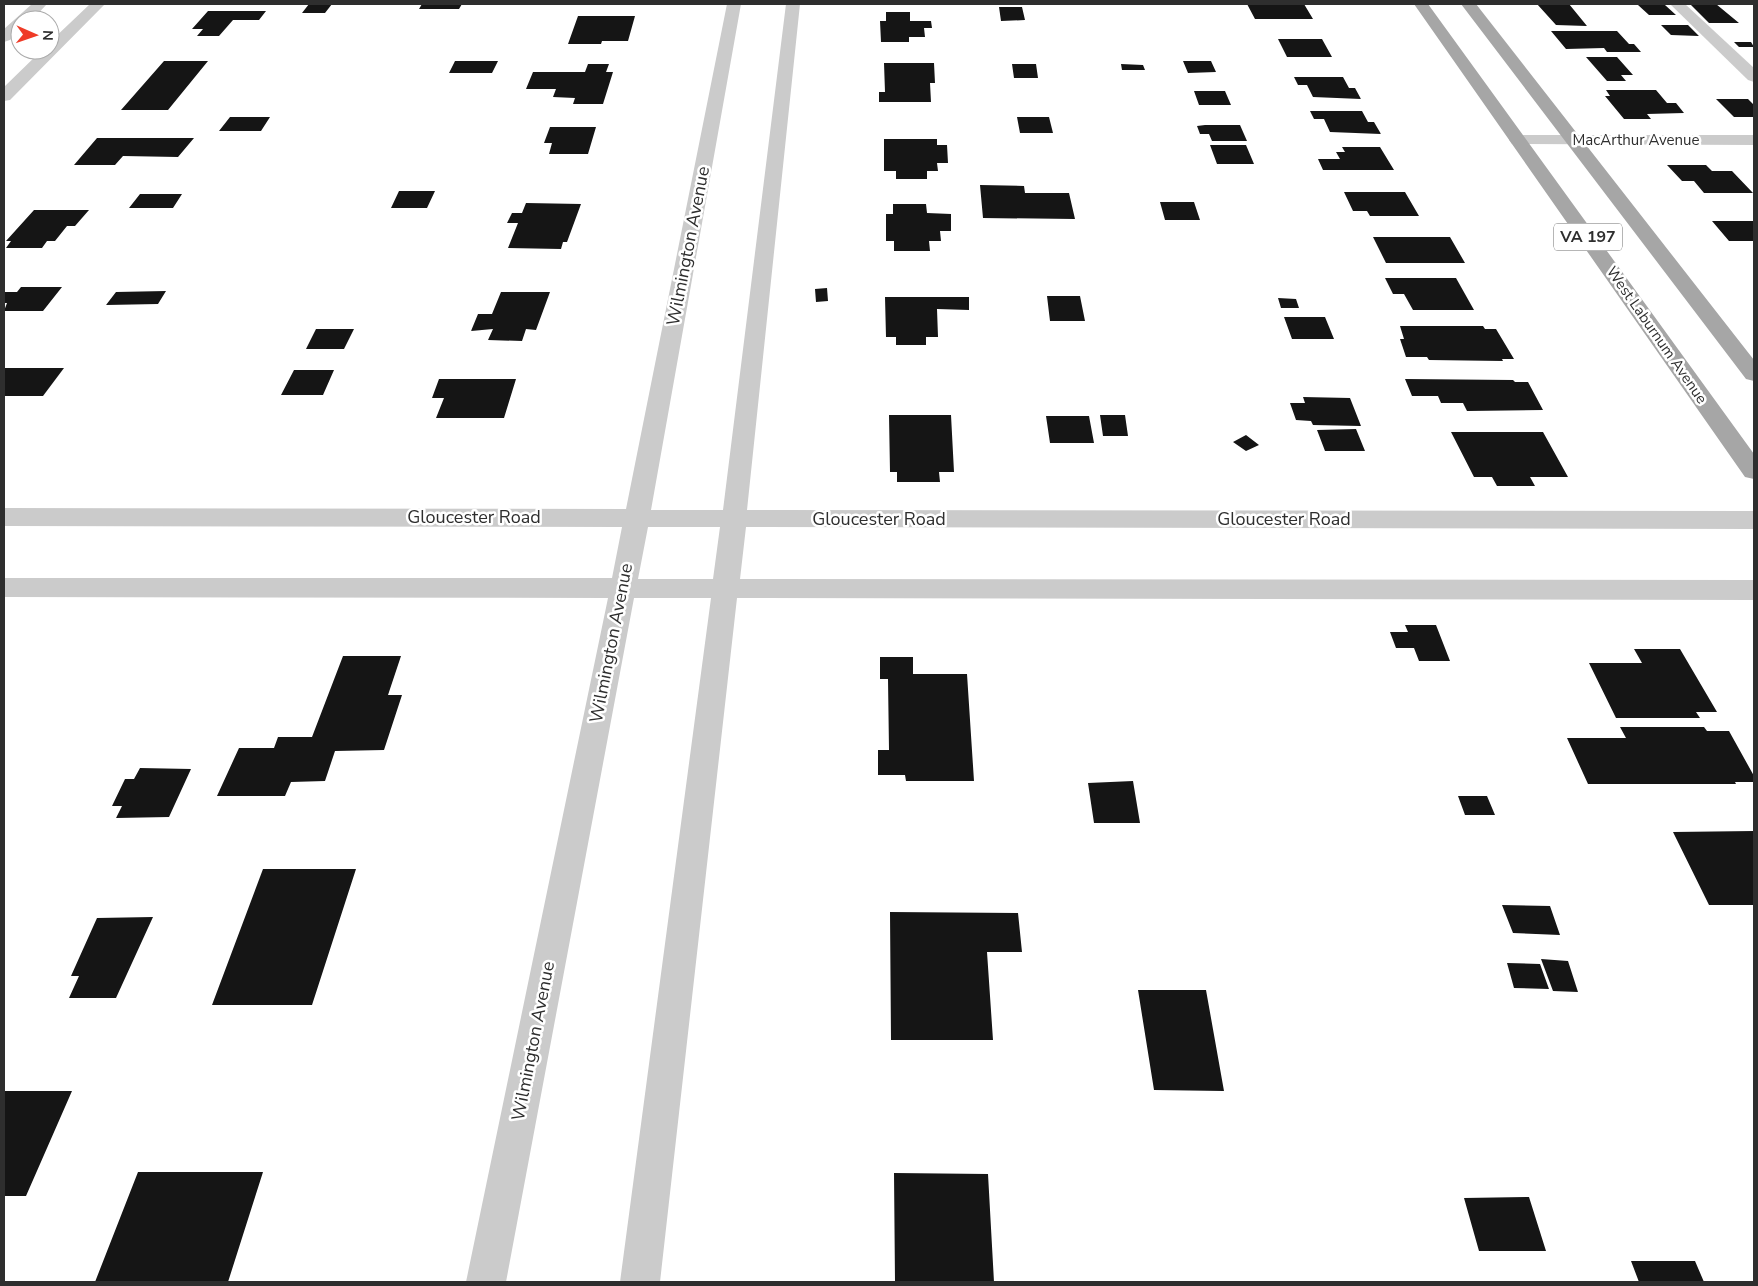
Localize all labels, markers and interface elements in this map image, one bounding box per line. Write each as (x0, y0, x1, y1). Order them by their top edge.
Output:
north arrow (10, 10, 60, 60)
text: N (38, 30, 57, 41)
street label: MacArthur Avenue (1573, 130, 1699, 150)
street label: Wilmington Avenue (661, 164, 715, 328)
road number: VA 197 (1554, 223, 1622, 250)
street label: West Laburnum Avenue (1602, 262, 1712, 408)
street label: Gloucester Road (407, 505, 541, 529)
street label: Gloucester Road (812, 507, 946, 531)
street label: Gloucester Road (1217, 507, 1351, 531)
street label: Wilmington Avenue (584, 561, 638, 725)
street label: Wilmington Avenue (506, 959, 560, 1123)

